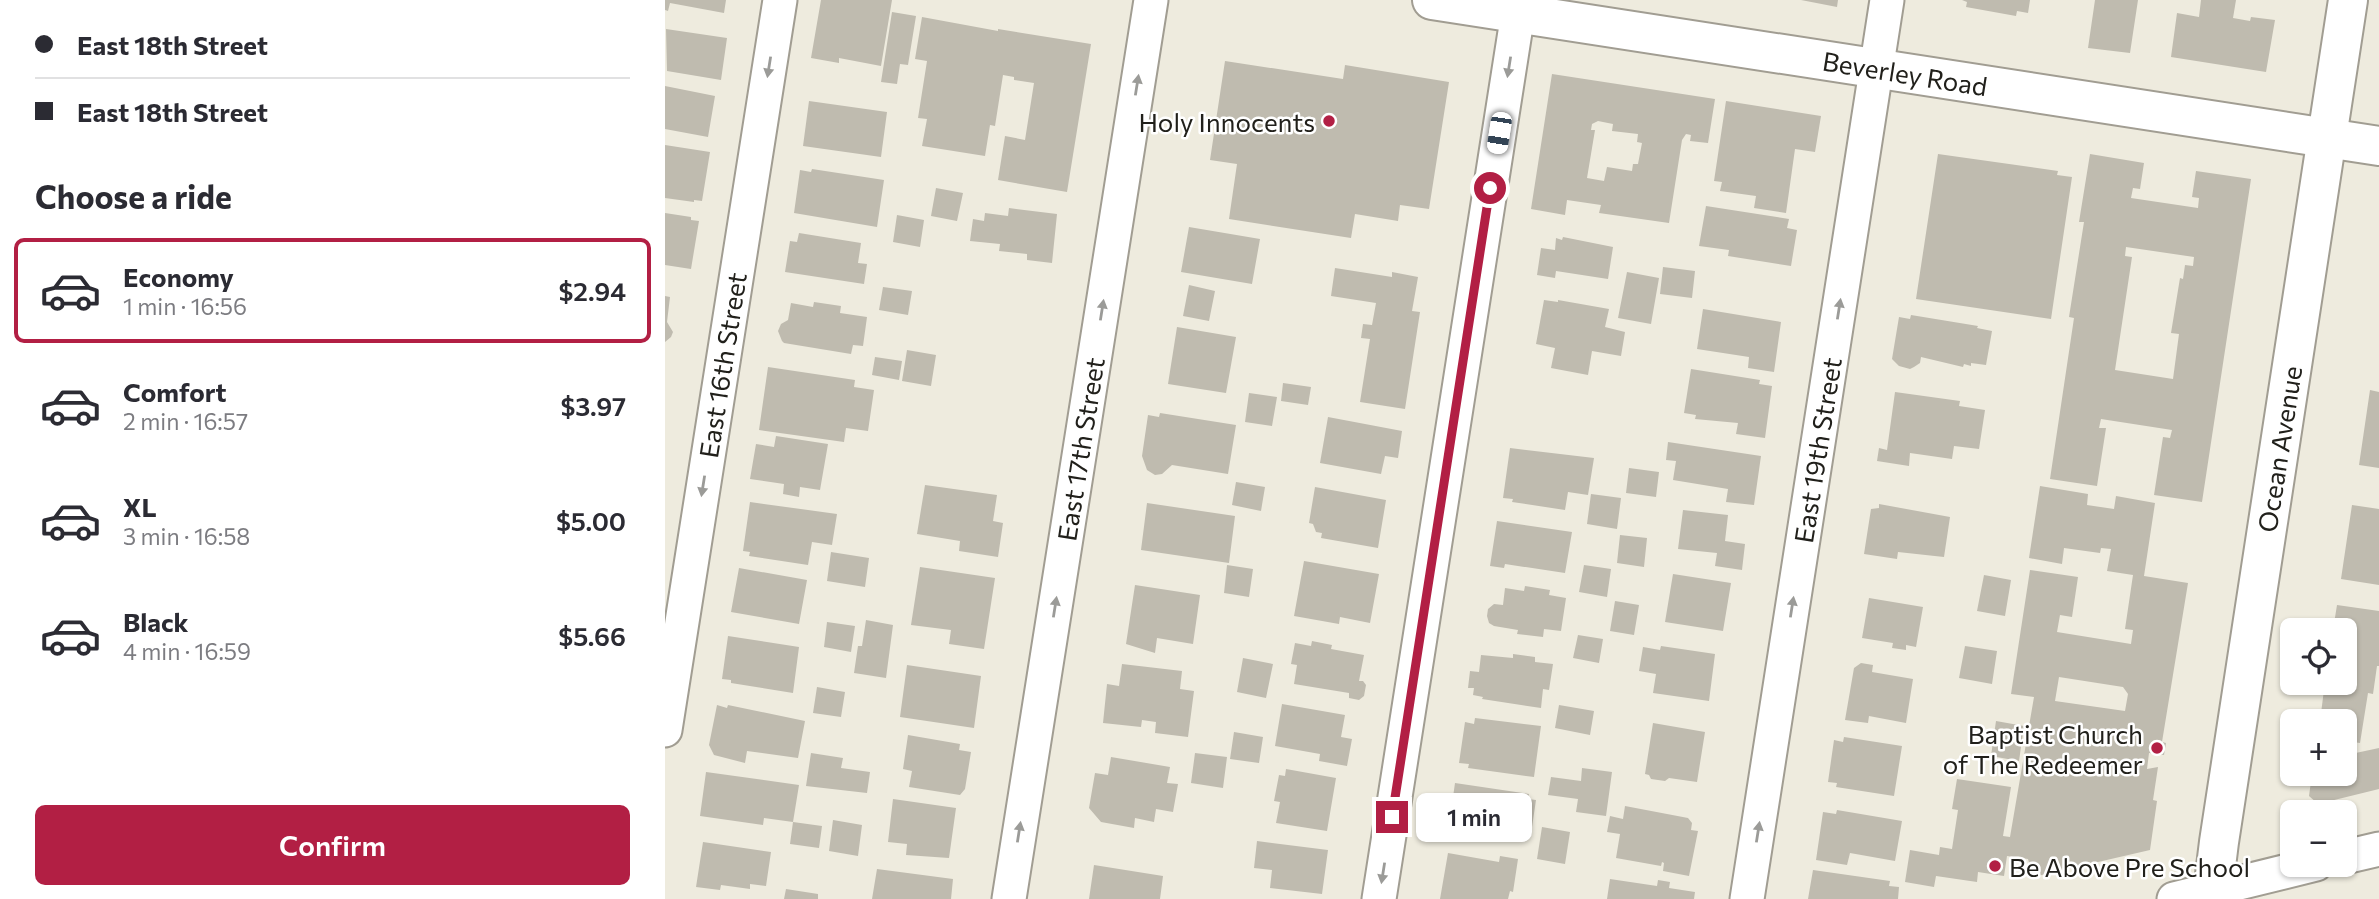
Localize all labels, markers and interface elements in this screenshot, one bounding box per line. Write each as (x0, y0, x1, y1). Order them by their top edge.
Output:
text: East 18th Street (77, 29, 268, 60)
street label: Beverley Road (1820, 45, 1990, 101)
one-way arrow (763, 57, 774, 79)
one-way arrow (1503, 57, 1514, 79)
one-way arrow (1132, 74, 1143, 96)
text: East 18th Street (77, 96, 268, 127)
place label: Holy Innocents (1138, 106, 1315, 137)
car (1486, 111, 1513, 155)
marker: Holy Innocents (1321, 113, 1337, 129)
route start (1474, 172, 1506, 204)
text: Choose a ride (35, 176, 232, 216)
icon: car (39, 259, 102, 322)
text: Economy (123, 261, 234, 292)
street label: East 16th Street (692, 270, 752, 460)
text: $2.94 (558, 275, 626, 306)
text: 1 min · 16:56 (123, 292, 247, 320)
one-way arrow (1097, 298, 1108, 320)
one-way arrow (1834, 298, 1845, 320)
street label: East 17th Street (1050, 355, 1110, 543)
street label: East 19th Street (1787, 355, 1847, 545)
street label: Ocean Avenue (2251, 364, 2307, 534)
icon: car (39, 374, 102, 437)
text: Comfort (123, 376, 226, 407)
text: $3.97 (560, 390, 626, 421)
text: 2 min · 16:57 (123, 407, 248, 435)
one-way arrow (697, 475, 708, 497)
icon: car (39, 489, 102, 552)
text: XL (123, 491, 157, 522)
text: $5.00 (556, 505, 626, 536)
text: 3 min · 16:58 (123, 522, 250, 550)
one-way arrow (1050, 596, 1061, 618)
one-way arrow (1787, 596, 1798, 618)
icon: car (39, 604, 102, 667)
text: Black (123, 606, 189, 637)
map controls (2280, 618, 2357, 877)
button: locate (2280, 618, 2357, 695)
text: $5.66 (558, 620, 626, 651)
text: 4 min · 16:59 (123, 637, 251, 665)
button: + (2280, 709, 2357, 786)
place label: Baptist Church of The Redeemer (1943, 718, 2143, 779)
marker: Baptist Church of The Redeemer (2149, 740, 2165, 756)
callout: 1 min (1417, 792, 1532, 842)
button: − (2280, 800, 2357, 877)
route end (1376, 801, 1408, 833)
text: 1 min (1447, 803, 1501, 831)
button: Confirm (35, 805, 630, 885)
one-way arrow (1014, 820, 1025, 842)
one-way arrow (1752, 820, 1763, 842)
place label: Be Above Pre School (2009, 851, 2250, 882)
marker: Be Above Pre School (1987, 858, 2003, 874)
one-way arrow (1377, 862, 1388, 884)

